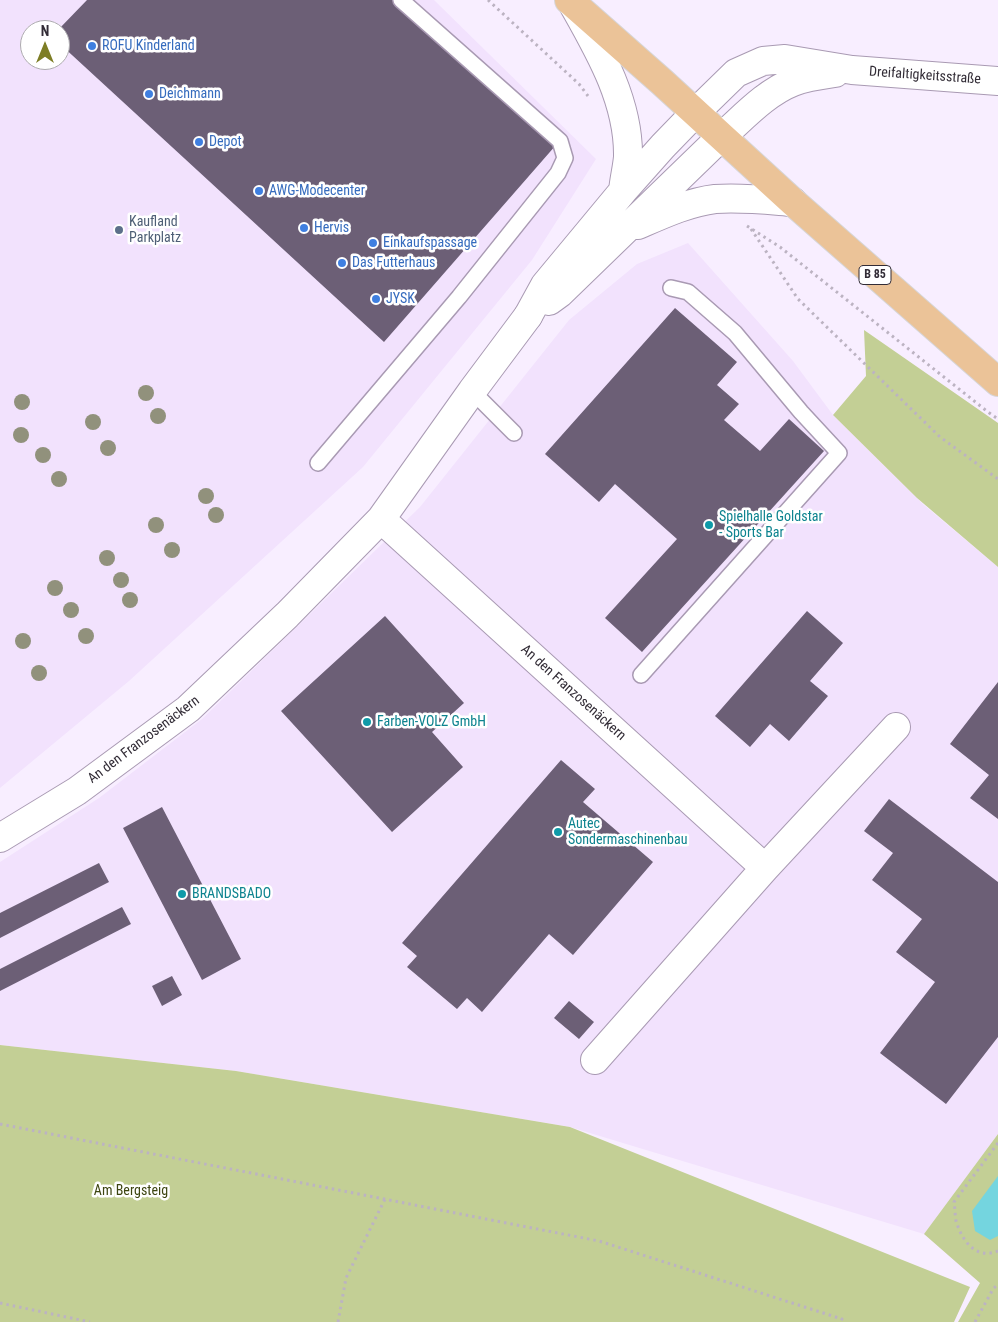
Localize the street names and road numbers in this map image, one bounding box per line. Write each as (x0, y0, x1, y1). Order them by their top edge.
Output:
street label: Dreifaltigkeitsstraße (869, 64, 981, 88)
road number: B 85 (859, 266, 891, 284)
street label: An den Franzosenäckern (517, 641, 629, 745)
street label: An den Franzosenäckern (85, 693, 203, 787)

